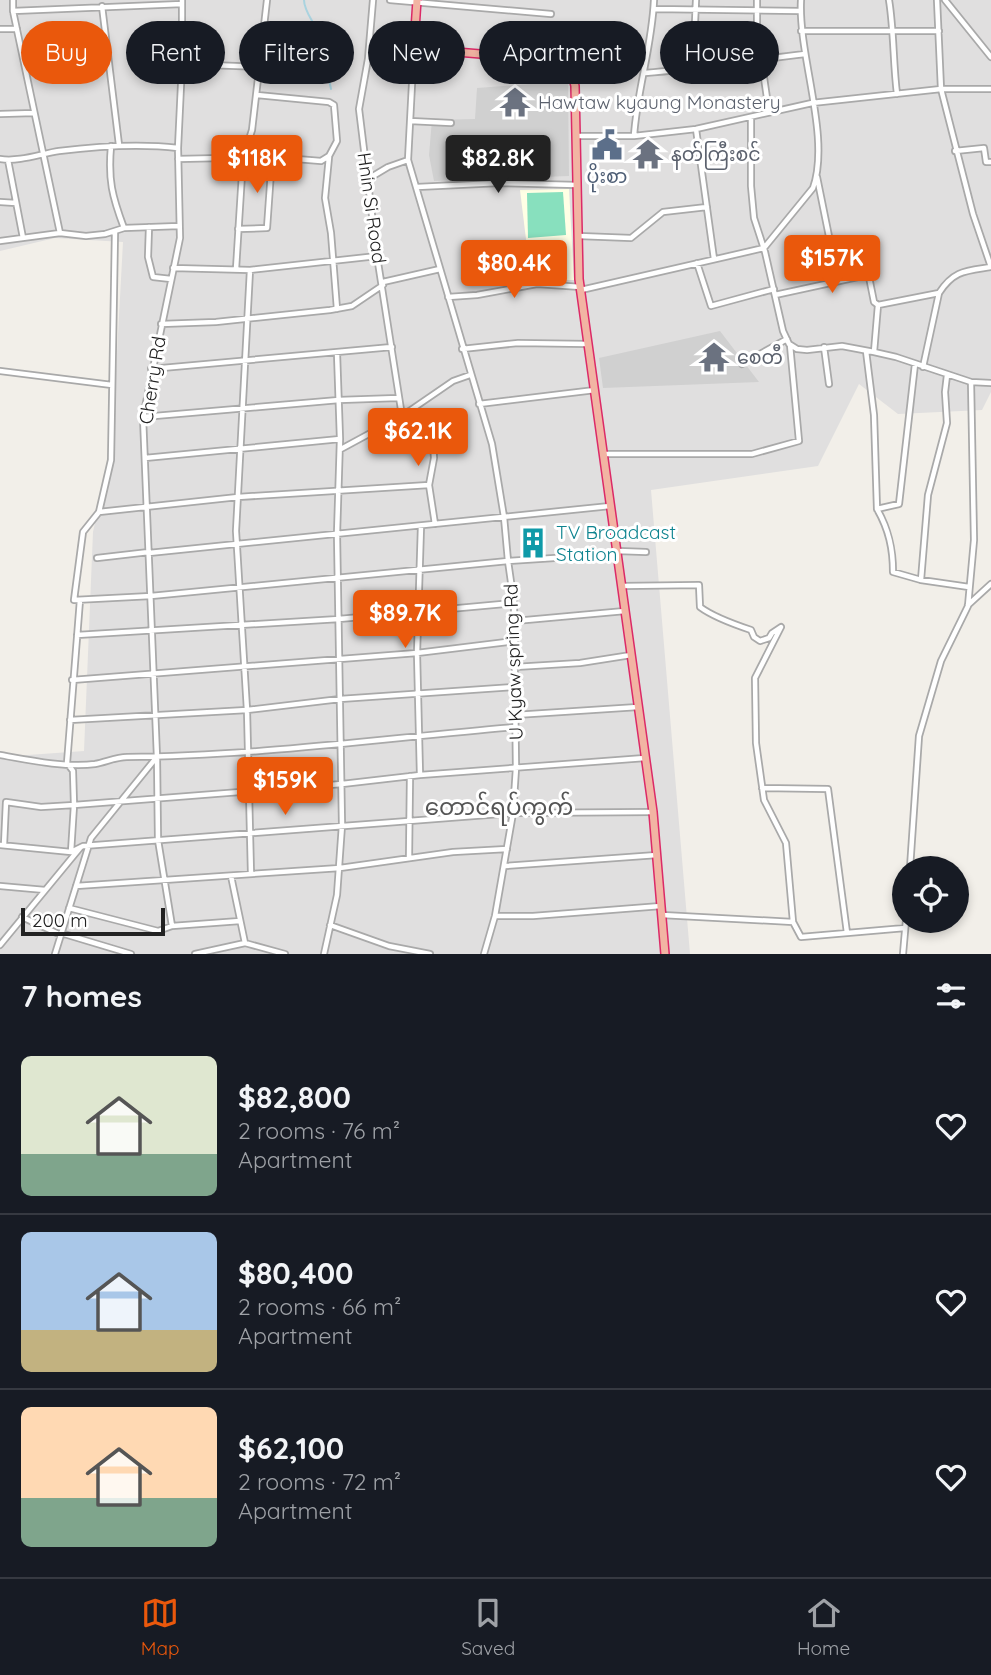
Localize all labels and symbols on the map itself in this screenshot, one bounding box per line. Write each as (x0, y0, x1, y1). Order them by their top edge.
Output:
temple icon: Hawtaw kyaung Monastery (498, 85, 532, 119)
place label: Hawtaw kyaung Monastery (538, 90, 781, 114)
public building icon: ပိုးစာ (590, 128, 624, 162)
pin: $118K (208, 136, 306, 195)
pin: $82.8K (441, 136, 555, 195)
temple icon: နတ်ကြီးစင် (631, 137, 665, 171)
place label: နတ်ကြီးစင် (671, 140, 761, 170)
street label: Hnin Si Road (352, 151, 392, 265)
place label: ပိုးစာ (587, 162, 627, 193)
pin: $157K (783, 236, 881, 295)
pin: $80.4K (457, 240, 571, 300)
street label: Cherry Rd (133, 334, 171, 426)
temple icon: စေတီ (697, 340, 731, 374)
place label: စေတီ (737, 343, 783, 369)
pin: $62.1K (361, 408, 475, 468)
place label: TV Broadcast Station (556, 520, 676, 566)
building icon: TV Broadcast Station (516, 526, 550, 560)
street label: U Kyaw spring Rd (498, 583, 528, 741)
pin: $89.7K (348, 590, 462, 650)
pin: $159K (236, 758, 334, 817)
district label: တောင်ရပ်ကွက် (425, 791, 573, 826)
scale bar (21, 905, 164, 937)

